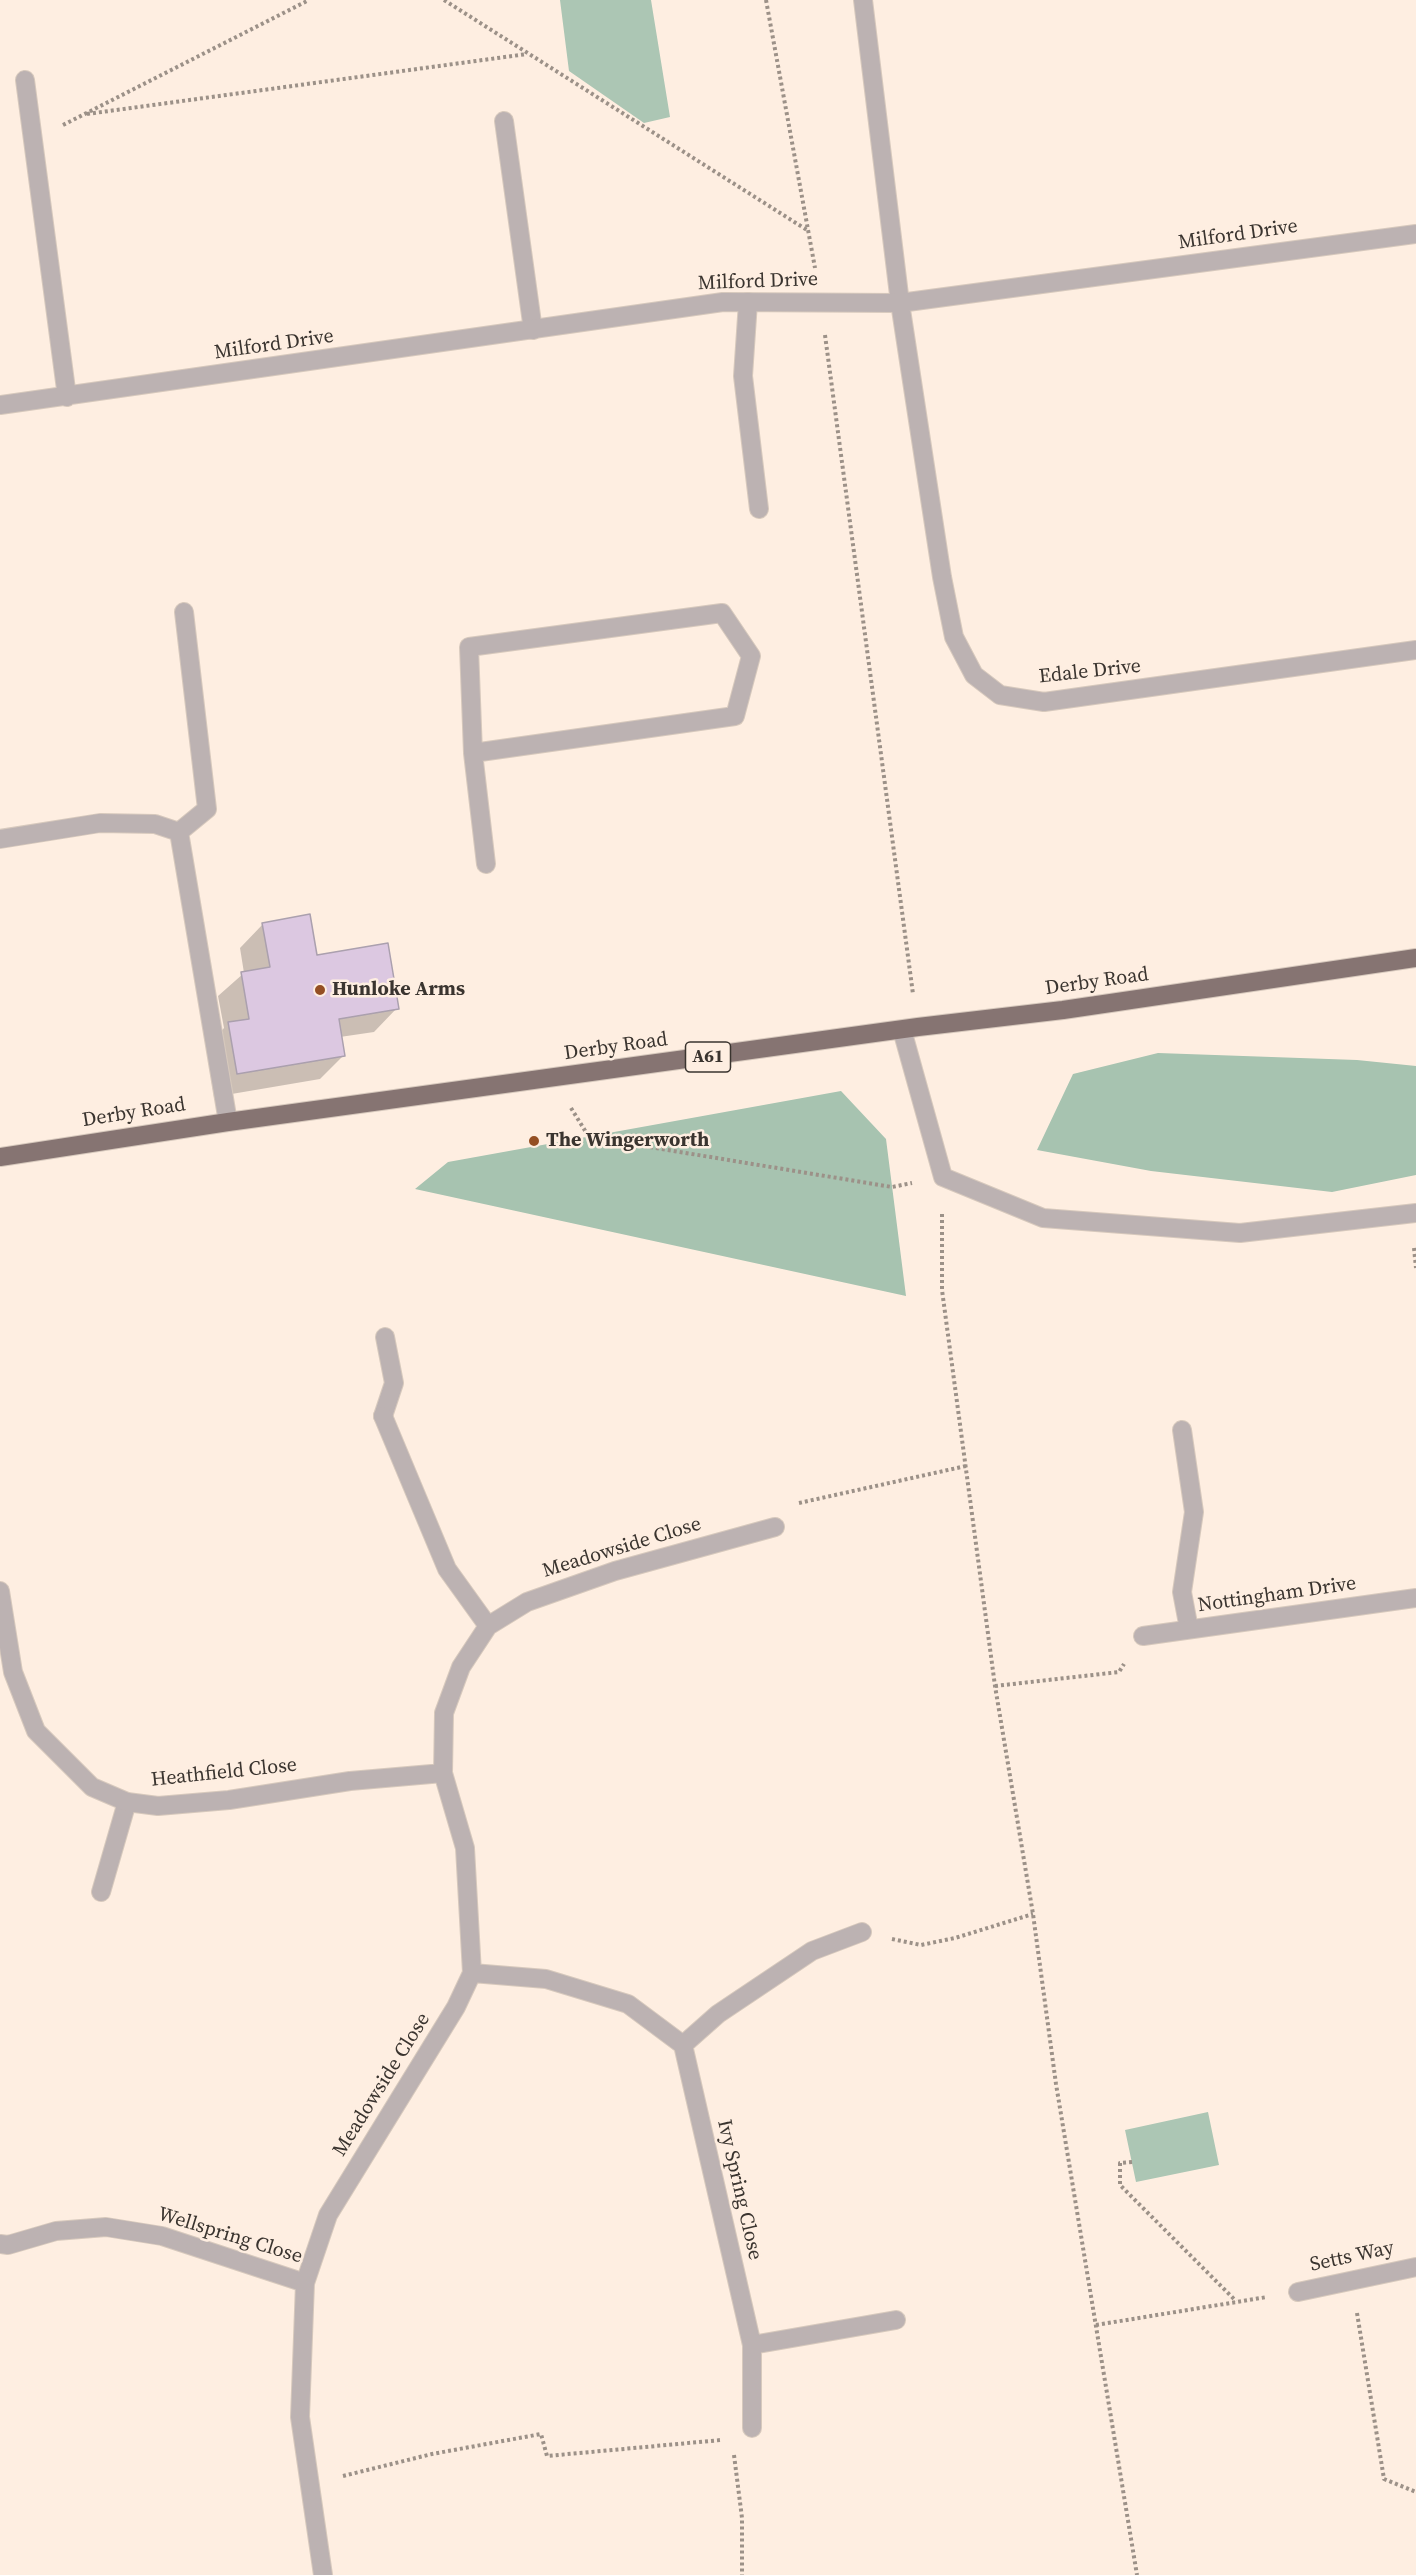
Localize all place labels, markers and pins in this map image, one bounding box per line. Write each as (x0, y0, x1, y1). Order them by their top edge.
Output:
place label: Hunloke Arms (332, 978, 465, 1002)
marker: Hunloke Arms (313, 983, 327, 997)
place label: The Wingerworth (546, 1129, 709, 1153)
marker: The Wingerworth (527, 1134, 541, 1148)

